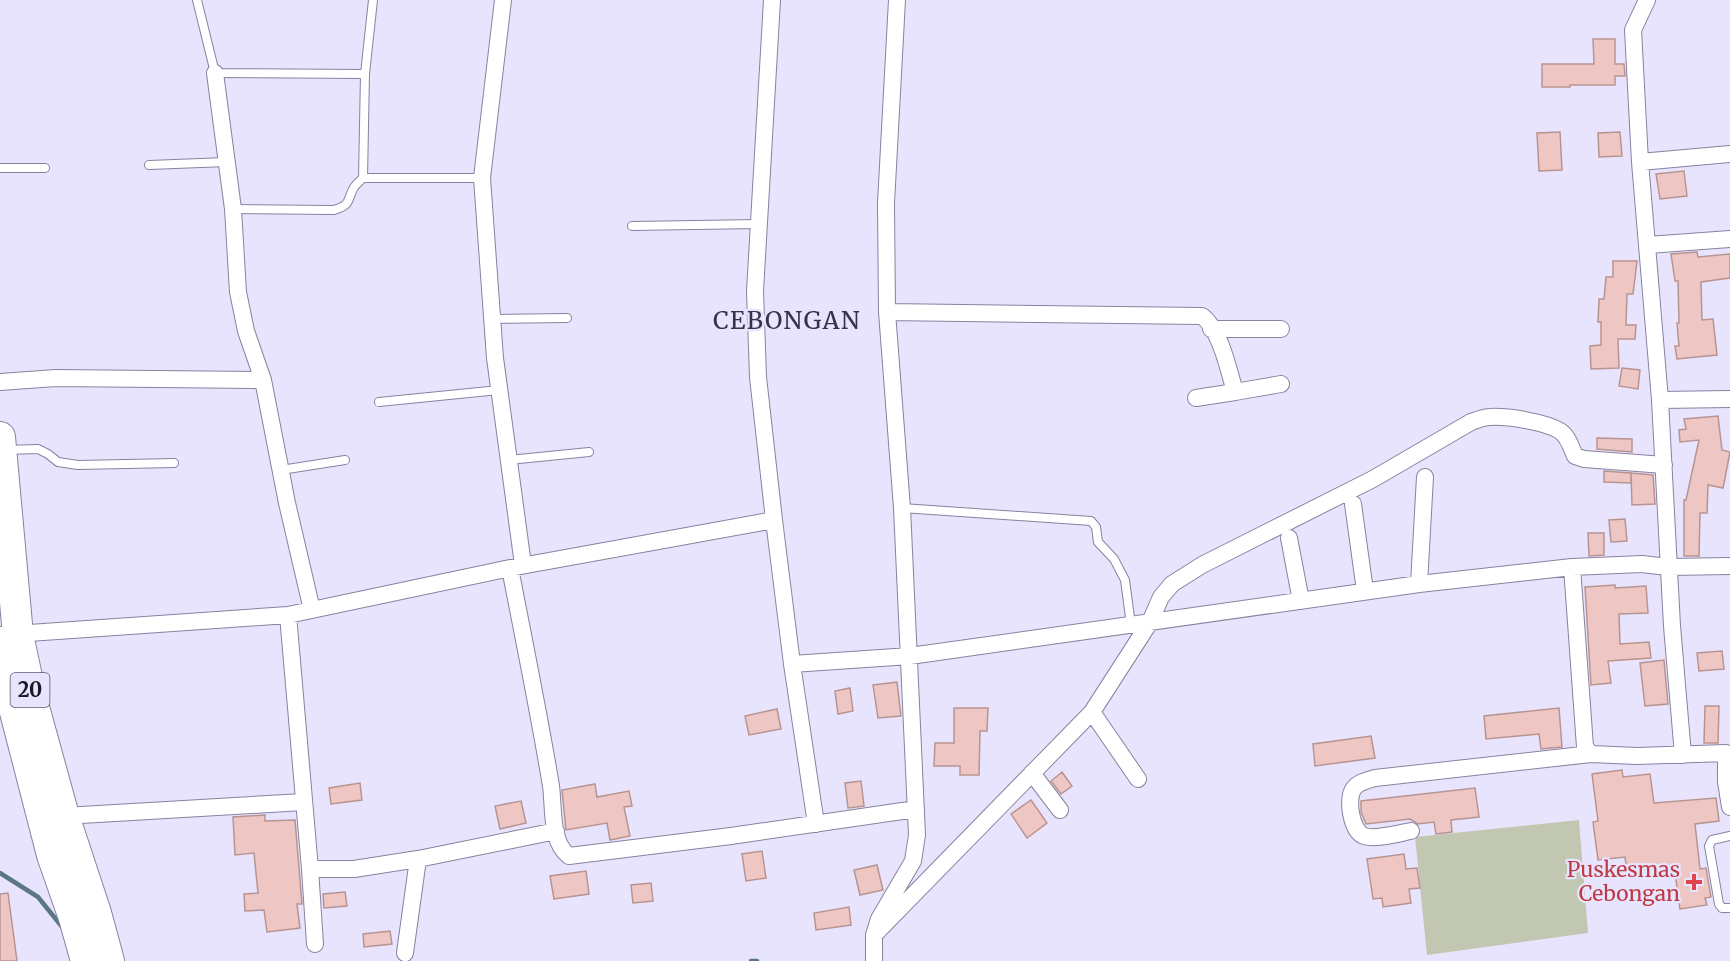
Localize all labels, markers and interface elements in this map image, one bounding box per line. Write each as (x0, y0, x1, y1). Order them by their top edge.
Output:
district label: CEBONGAN (713, 305, 861, 336)
road number: 20 (10, 673, 50, 707)
place label: Puskesmas Cebongan (1567, 856, 1680, 907)
marker: Puskesmas Cebongan (1685, 873, 1703, 891)

